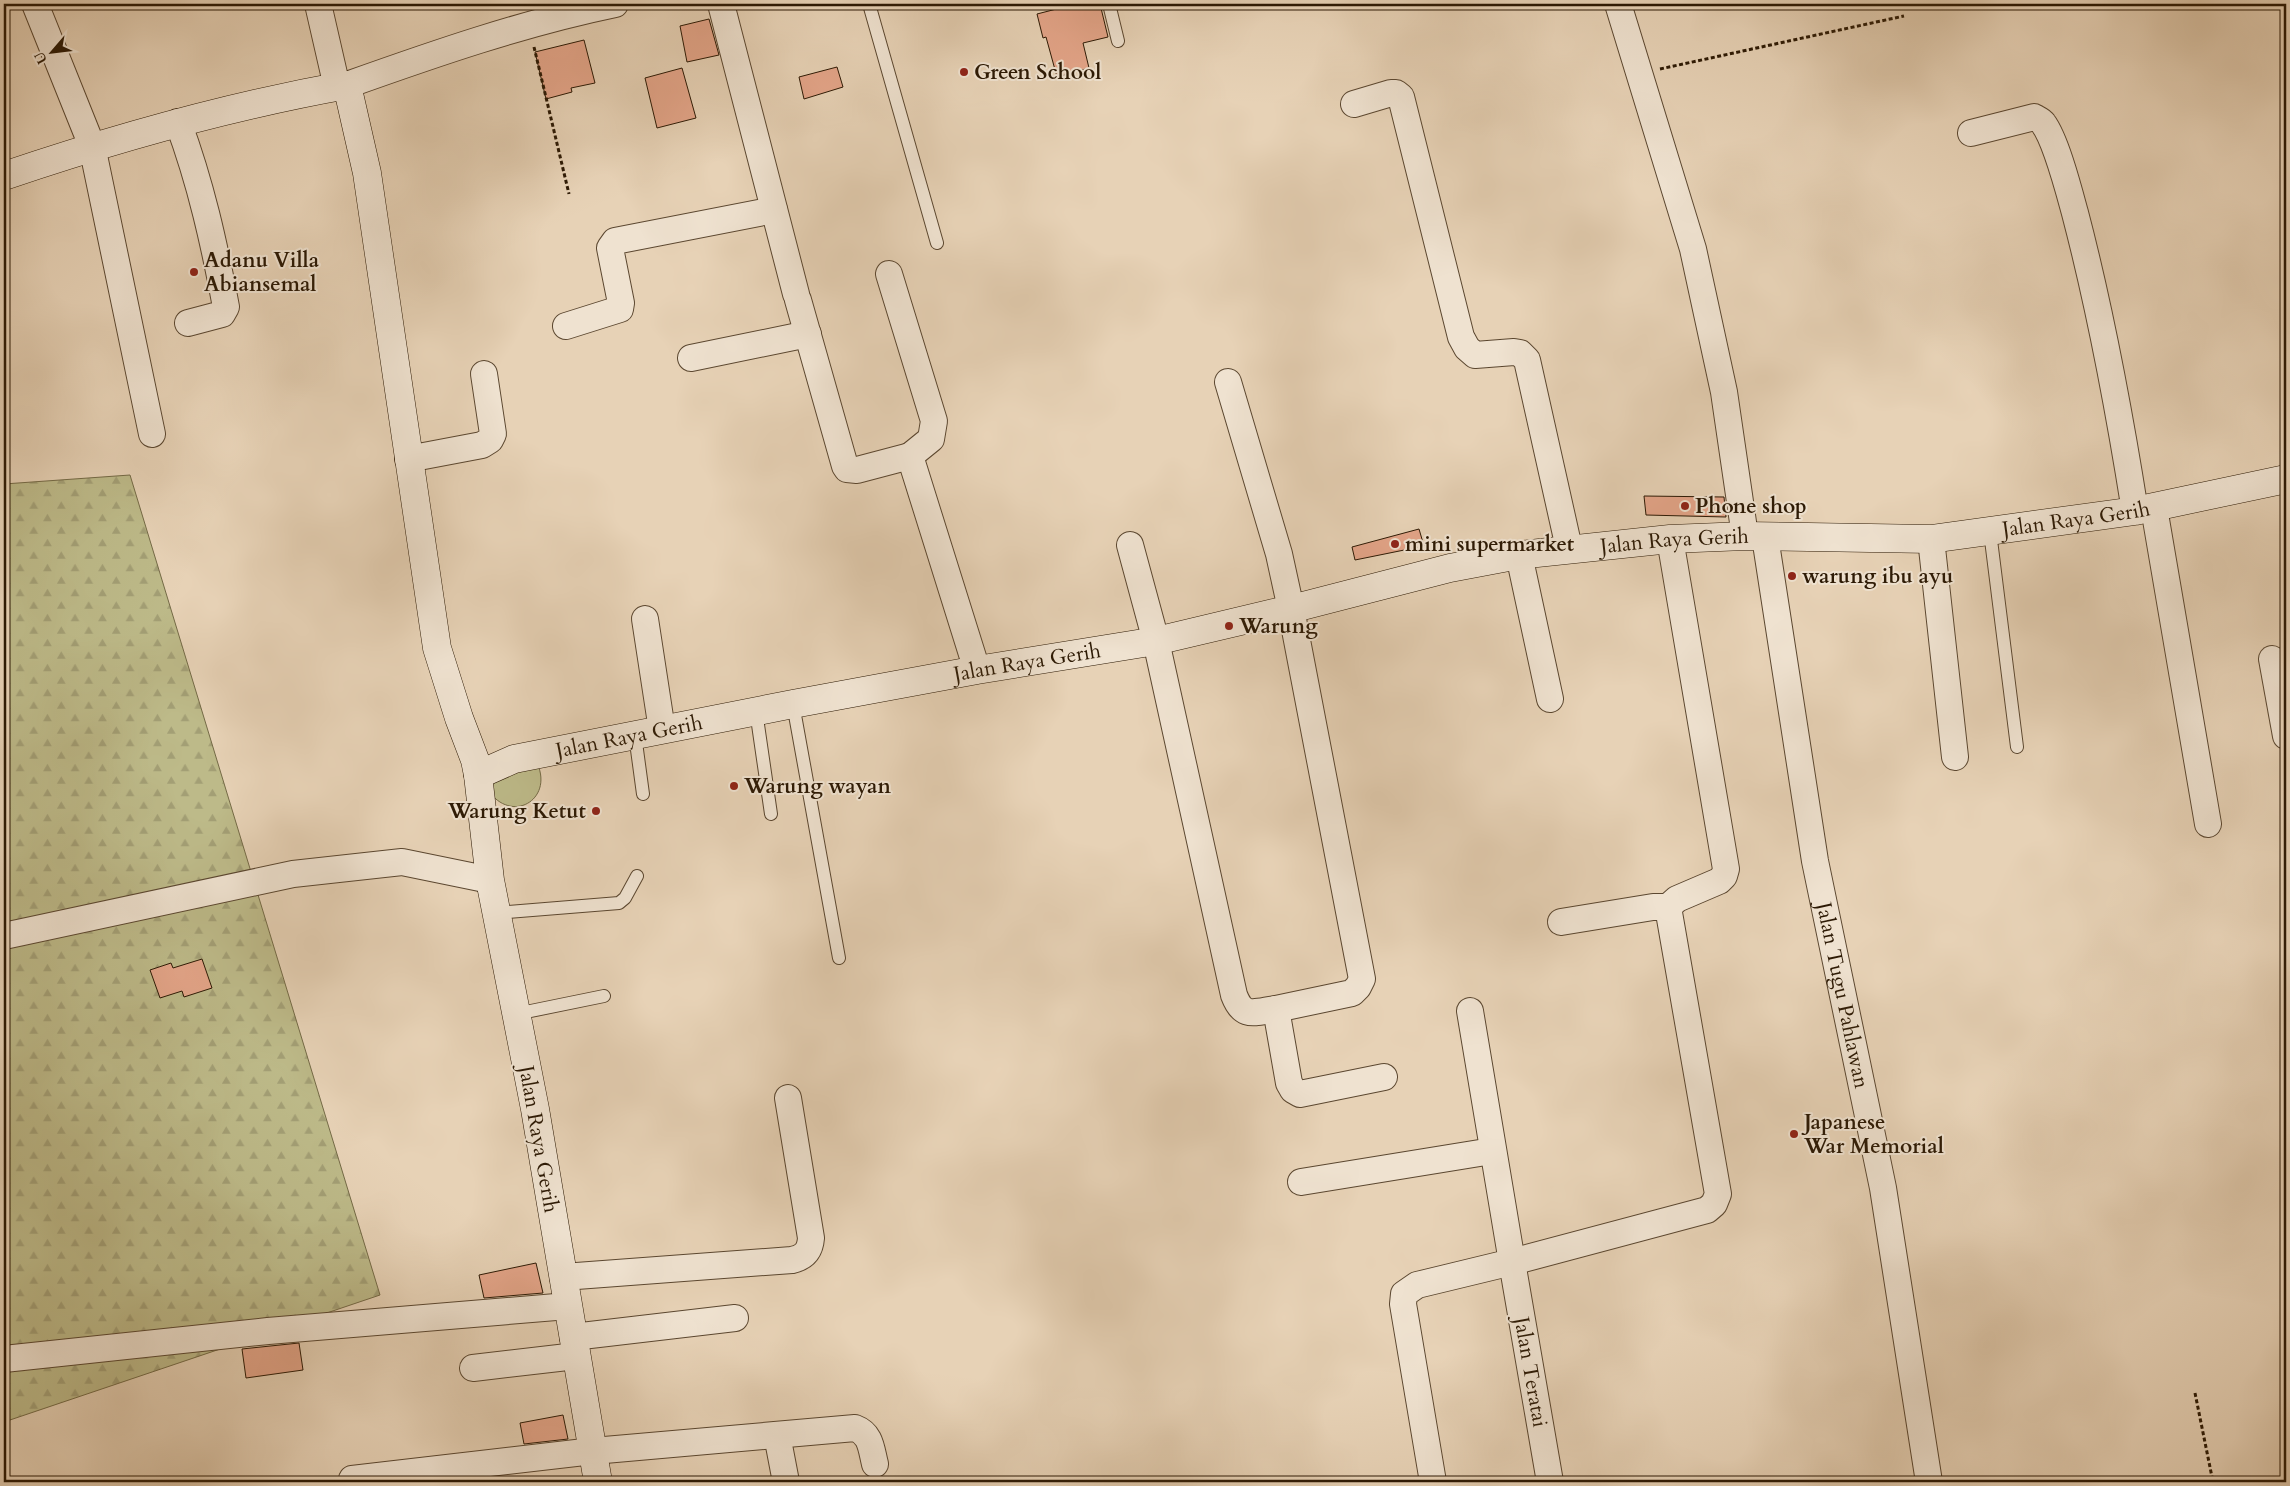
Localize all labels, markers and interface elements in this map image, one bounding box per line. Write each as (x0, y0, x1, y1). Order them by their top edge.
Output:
north arrow (28, 28, 78, 78)
text: U (30, 48, 52, 67)
place label: Green School (974, 58, 1101, 87)
marker: Green School (958, 66, 970, 78)
place label: Adanu Villa Abiansemal (204, 246, 320, 299)
marker: Adanu Villa Abiansemal (188, 266, 200, 278)
place label: Phone shop (1695, 492, 1807, 521)
street label: Jalan Raya Gerih (1997, 494, 2153, 544)
marker: Phone shop (1679, 500, 1691, 512)
street label: Jalan Raya Gerih (1596, 522, 1750, 562)
place label: mini supermarket (1405, 530, 1575, 559)
marker: mini supermarket (1389, 538, 1401, 550)
place label: warung ibu ayu (1802, 562, 1953, 591)
marker: warung ibu ayu (1786, 570, 1798, 582)
place label: Warung (1238, 612, 1318, 641)
marker: Warung (1223, 620, 1235, 632)
street label: Jalan Raya Gerih (948, 636, 1103, 690)
street label: Jalan Raya Gerih (550, 708, 705, 766)
place label: Warung wayan (743, 772, 891, 801)
marker: Warung wayan (728, 780, 740, 792)
place label: Warung Ketut (447, 797, 587, 826)
marker: Warung Ketut (590, 805, 602, 817)
street label: Jalan Tugu Pahlawan (1808, 897, 1876, 1091)
street label: Jalan Raya Gerih (511, 1060, 566, 1215)
place label: Japanese War Memorial (1801, 1108, 1944, 1161)
marker: Japanese War Memorial (1788, 1128, 1800, 1140)
street label: Jalan Teratai (1506, 1312, 1554, 1430)

